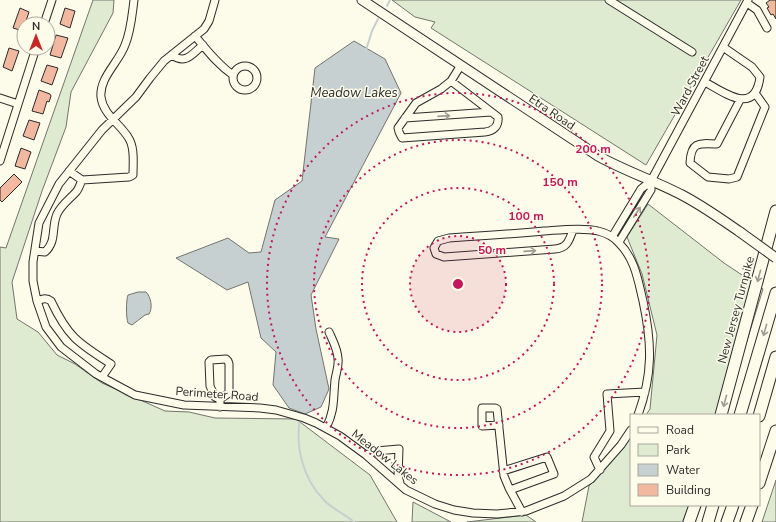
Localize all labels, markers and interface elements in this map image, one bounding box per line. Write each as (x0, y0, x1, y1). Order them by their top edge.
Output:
north arrow (16, 16, 56, 56)
text: N (32, 19, 40, 34)
street label: Ward Street (667, 52, 713, 119)
water label: Meadow Lakes (310, 84, 398, 102)
street label: Etra Road (526, 91, 578, 133)
one-way arrow (437, 112, 450, 119)
text: 200 m (575, 141, 611, 157)
text: 150 m (542, 174, 578, 190)
one-way arrow (633, 207, 641, 218)
text: 100 m (508, 208, 544, 224)
text: 50 m (478, 242, 506, 258)
one-way arrow (524, 248, 537, 255)
street label: New Jersey Turnpike (714, 255, 758, 365)
one-way arrow (754, 269, 762, 282)
centre of rings (451, 277, 465, 291)
one-way arrow (761, 324, 768, 337)
street label: Perimeter Road (175, 383, 259, 405)
one-way arrow (721, 395, 728, 408)
legend (630, 414, 760, 506)
text: Road (666, 422, 694, 438)
street label: Meadow Lakes (348, 426, 422, 488)
text: Park (666, 442, 691, 458)
text: Water (666, 462, 700, 478)
text: Building (666, 482, 711, 498)

